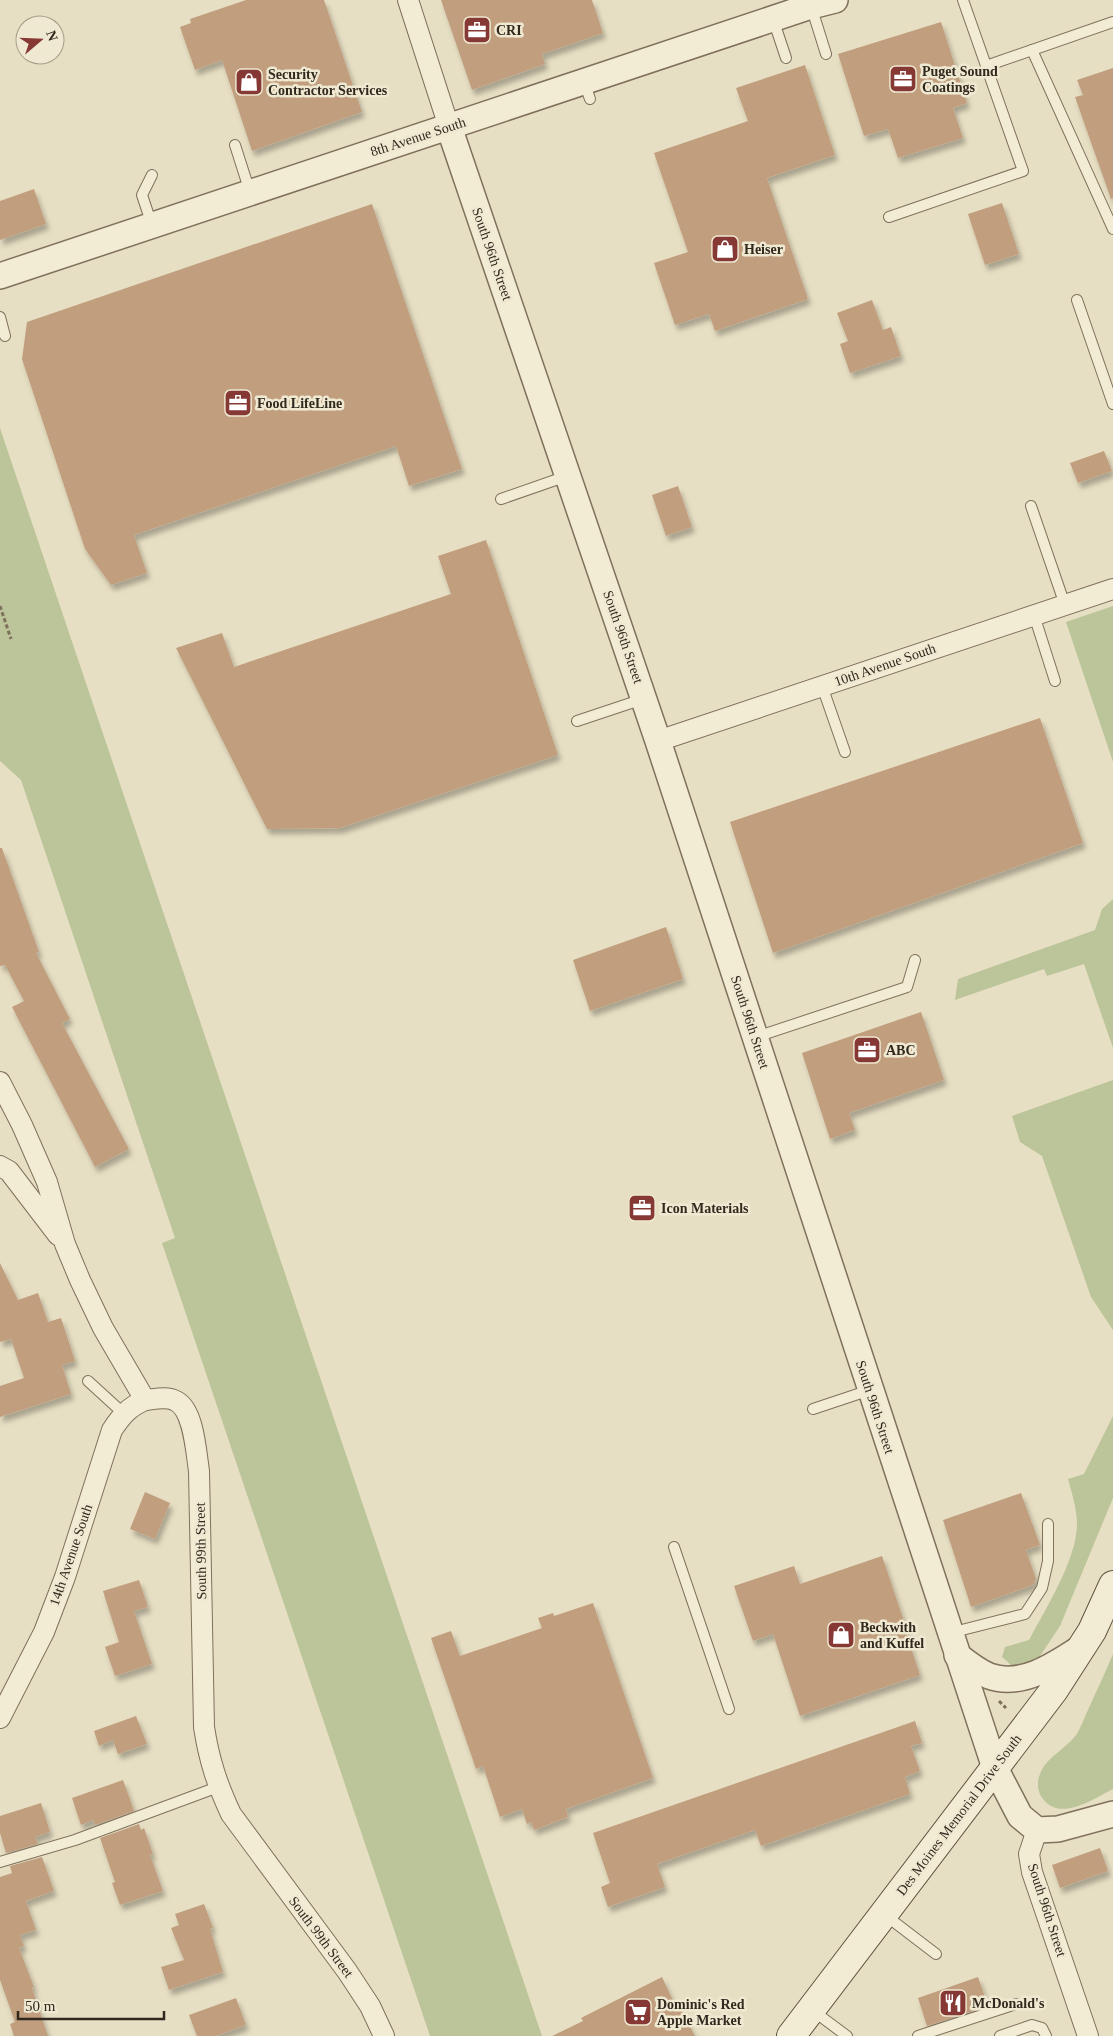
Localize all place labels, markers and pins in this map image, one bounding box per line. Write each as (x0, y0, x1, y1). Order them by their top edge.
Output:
office icon: CRI (462, 15, 492, 45)
place label: CRI (496, 23, 522, 38)
office icon: Puget Sound Coatings (888, 64, 918, 94)
place label: Puget Sound Coatings (922, 64, 998, 95)
shop icon: Security Contractor Services (234, 67, 264, 97)
place label: Security Contractor Services (268, 67, 388, 98)
shop icon: Heiser (710, 234, 740, 264)
place label: Heiser (744, 242, 783, 257)
office icon: Food LifeLine (223, 388, 253, 418)
place label: Food LifeLine (257, 396, 342, 411)
office icon: ABC (852, 1035, 882, 1065)
place label: ABC (886, 1043, 916, 1058)
office icon: Icon Materials (627, 1193, 657, 1223)
place label: Icon Materials (661, 1201, 749, 1216)
shop icon: Beckwith and Kuffel (826, 1620, 856, 1650)
place label: Beckwith and Kuffel (860, 1620, 924, 1651)
restaurant icon: McDonald's (938, 1988, 968, 2018)
place label: McDonald's (972, 1996, 1045, 2011)
supermarket icon: Dominic's Red Apple Market (623, 1997, 653, 2027)
place label: Dominic's Red Apple Market (657, 1997, 745, 2028)

